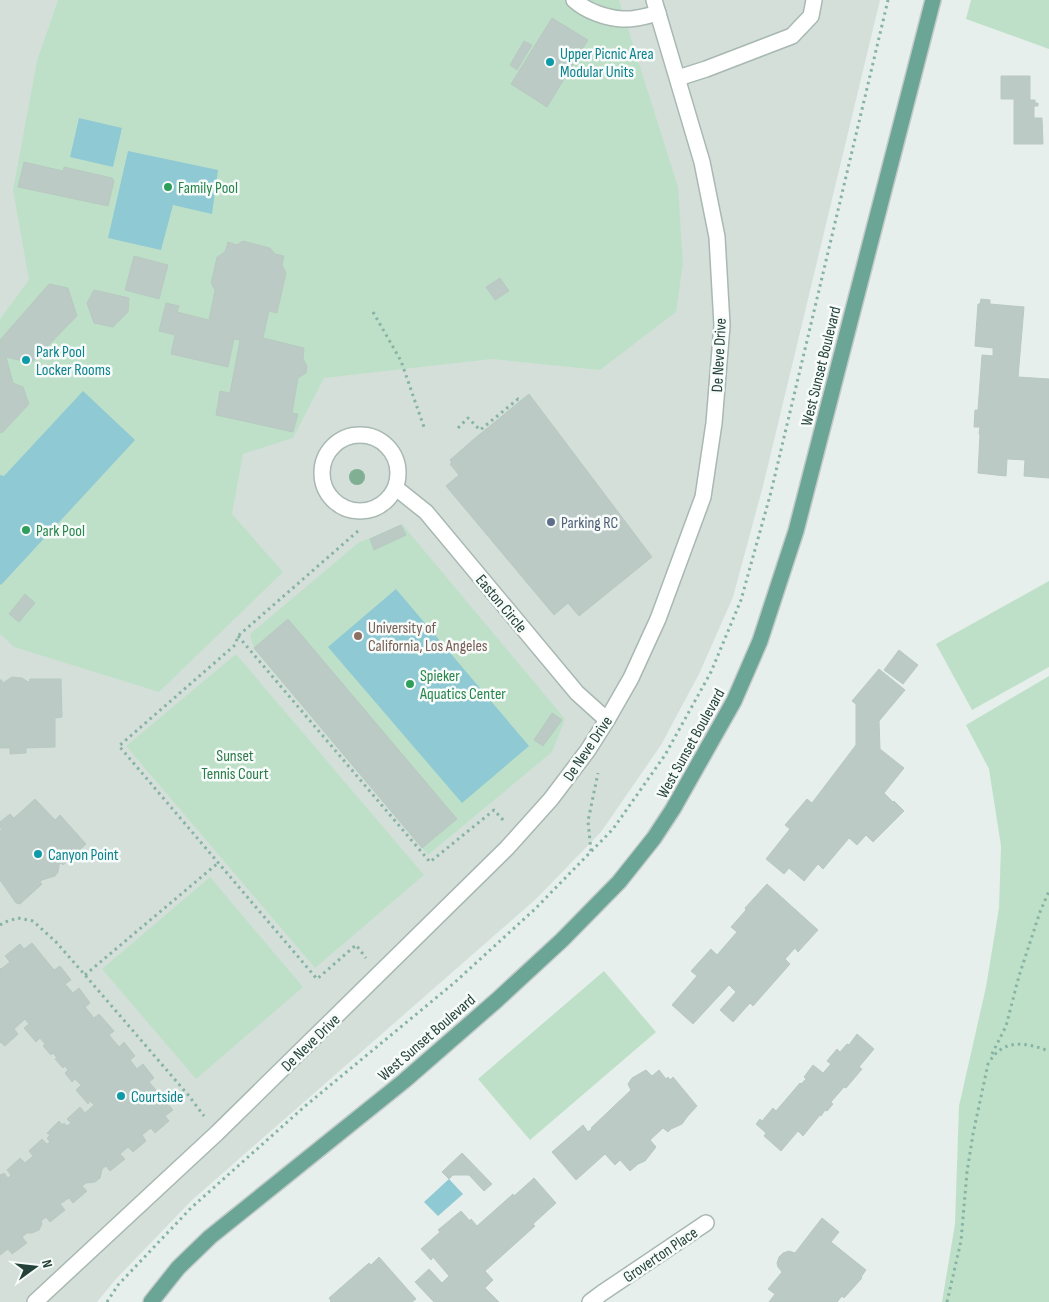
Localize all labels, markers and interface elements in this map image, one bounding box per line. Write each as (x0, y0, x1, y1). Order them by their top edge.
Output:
place label: Upper Picnic Area Modular Units (560, 45, 654, 82)
marker: Upper Picnic Area Modular Units (544, 56, 556, 68)
place label: Family Pool (178, 179, 238, 198)
marker: Family Pool (162, 181, 174, 193)
street label: West Sunset Boulevard (797, 305, 845, 428)
street label: De Neve Drive (708, 317, 731, 393)
place label: Park Pool Locker Rooms (36, 343, 111, 380)
marker: Park Pool Locker Rooms (20, 354, 32, 366)
place label: Parking RC (561, 514, 618, 533)
marker: Parking RC (545, 516, 557, 528)
place label: Park Pool (36, 522, 85, 541)
marker: Park Pool (20, 524, 32, 536)
street label: Easton Circle (471, 571, 531, 637)
place label: University of California, Los Angeles (368, 619, 488, 656)
marker: University of California, Los Angeles (352, 630, 364, 642)
place label: Spieker Aquatics Center (419, 667, 506, 704)
marker: Spieker Aquatics Center (404, 678, 416, 690)
street label: West Sunset Boulevard (653, 686, 729, 802)
street label: De Neve Drive (560, 713, 617, 785)
park label: Sunset Tennis Court (201, 747, 269, 784)
place label: Canyon Point (48, 846, 119, 865)
marker: Canyon Point (32, 848, 44, 860)
street label: West Sunset Boulevard (375, 991, 479, 1086)
street label: De Neve Drive (278, 1010, 344, 1076)
place label: Courtside (131, 1088, 183, 1107)
marker: Courtside (115, 1090, 127, 1102)
street label: Groverton Place (620, 1223, 702, 1287)
north arrow (10, 1242, 60, 1292)
text: N (38, 1258, 56, 1270)

